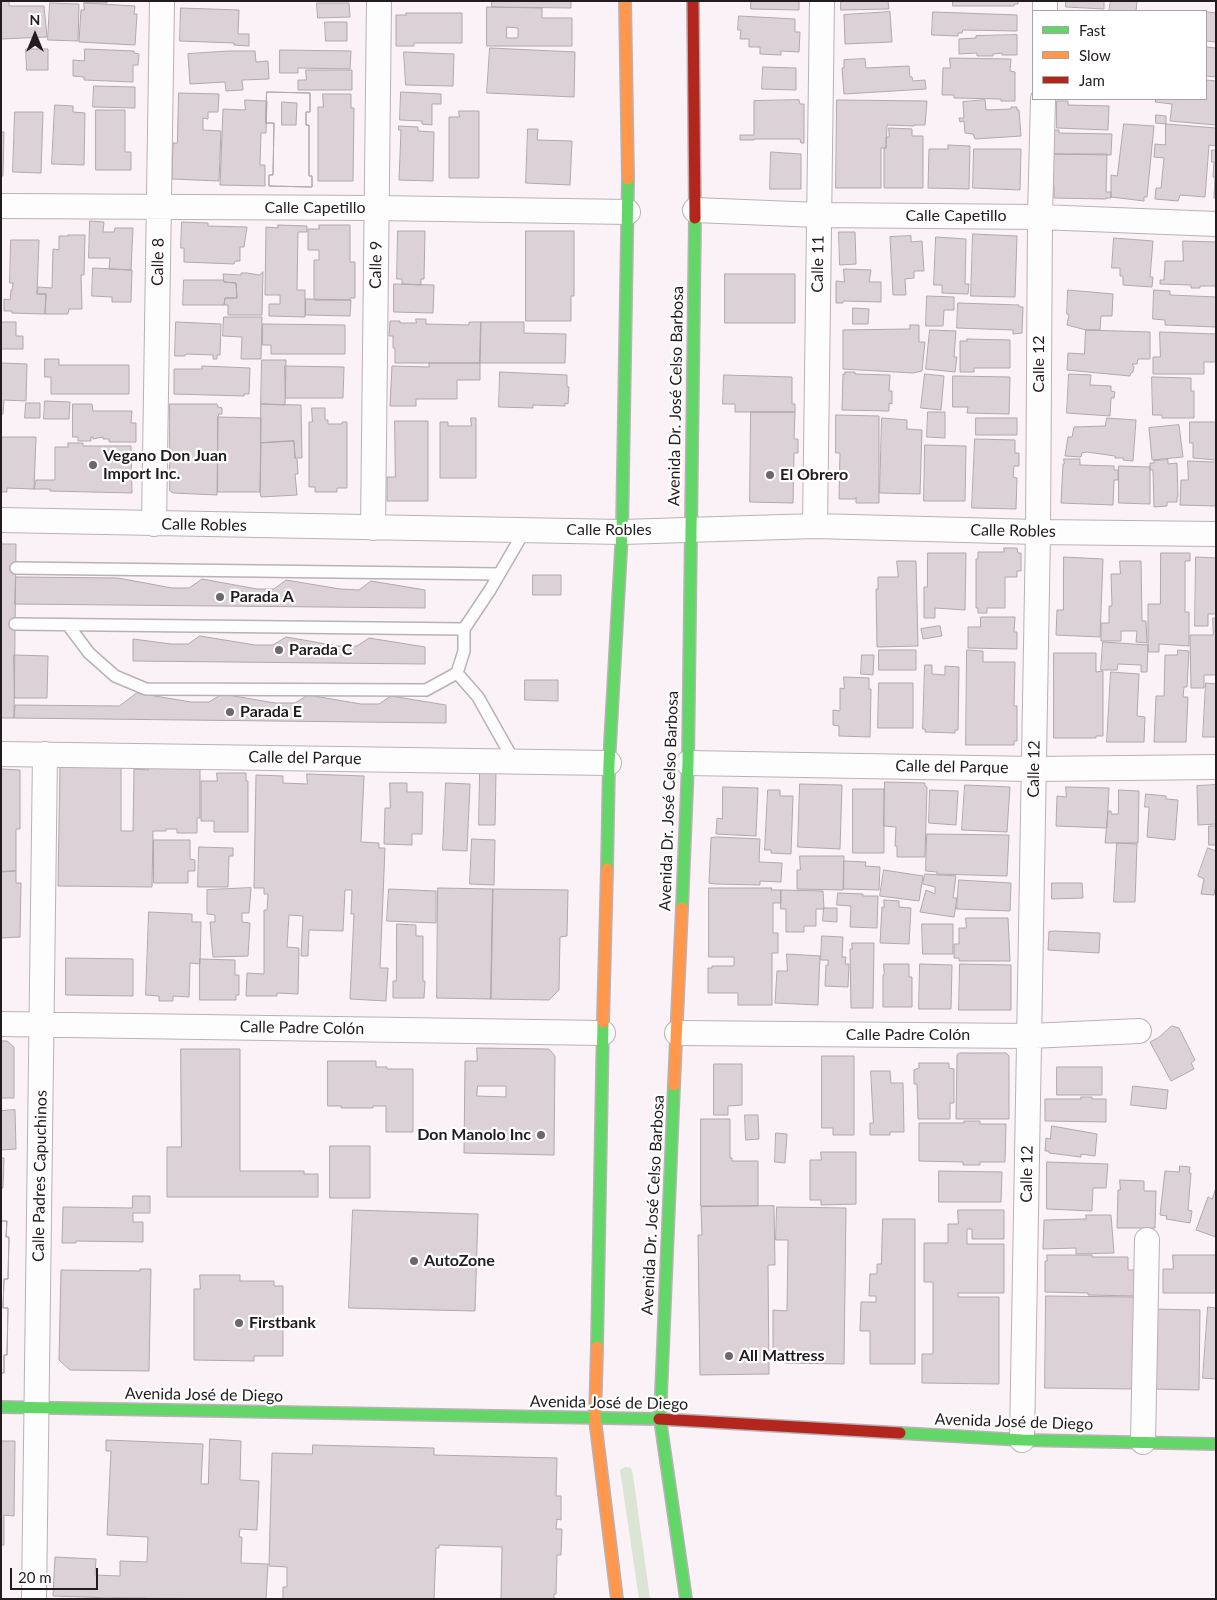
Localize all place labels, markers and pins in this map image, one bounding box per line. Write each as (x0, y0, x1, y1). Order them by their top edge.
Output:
place label: Vegano Don Juan Import Inc. (103, 446, 227, 484)
marker: Vegano Don Juan Import Inc. (87, 459, 99, 471)
place label: El Obrero (780, 465, 848, 485)
marker: El Obrero (764, 469, 776, 481)
place label: Parada A (230, 587, 294, 607)
marker: Parada A (214, 591, 226, 603)
place label: Parada C (289, 640, 352, 660)
marker: Parada C (273, 644, 285, 656)
place label: Parada E (240, 702, 302, 722)
marker: Parada E (224, 706, 236, 718)
place label: Don Manolo Inc (417, 1125, 531, 1145)
marker: Don Manolo Inc (535, 1129, 547, 1141)
place label: AutoZone (424, 1251, 495, 1271)
marker: AutoZone (408, 1255, 420, 1267)
place label: Firstbank (249, 1313, 316, 1333)
marker: Firstbank (233, 1317, 245, 1329)
place label: All Mattress (739, 1346, 824, 1366)
marker: All Mattress (723, 1350, 735, 1362)

